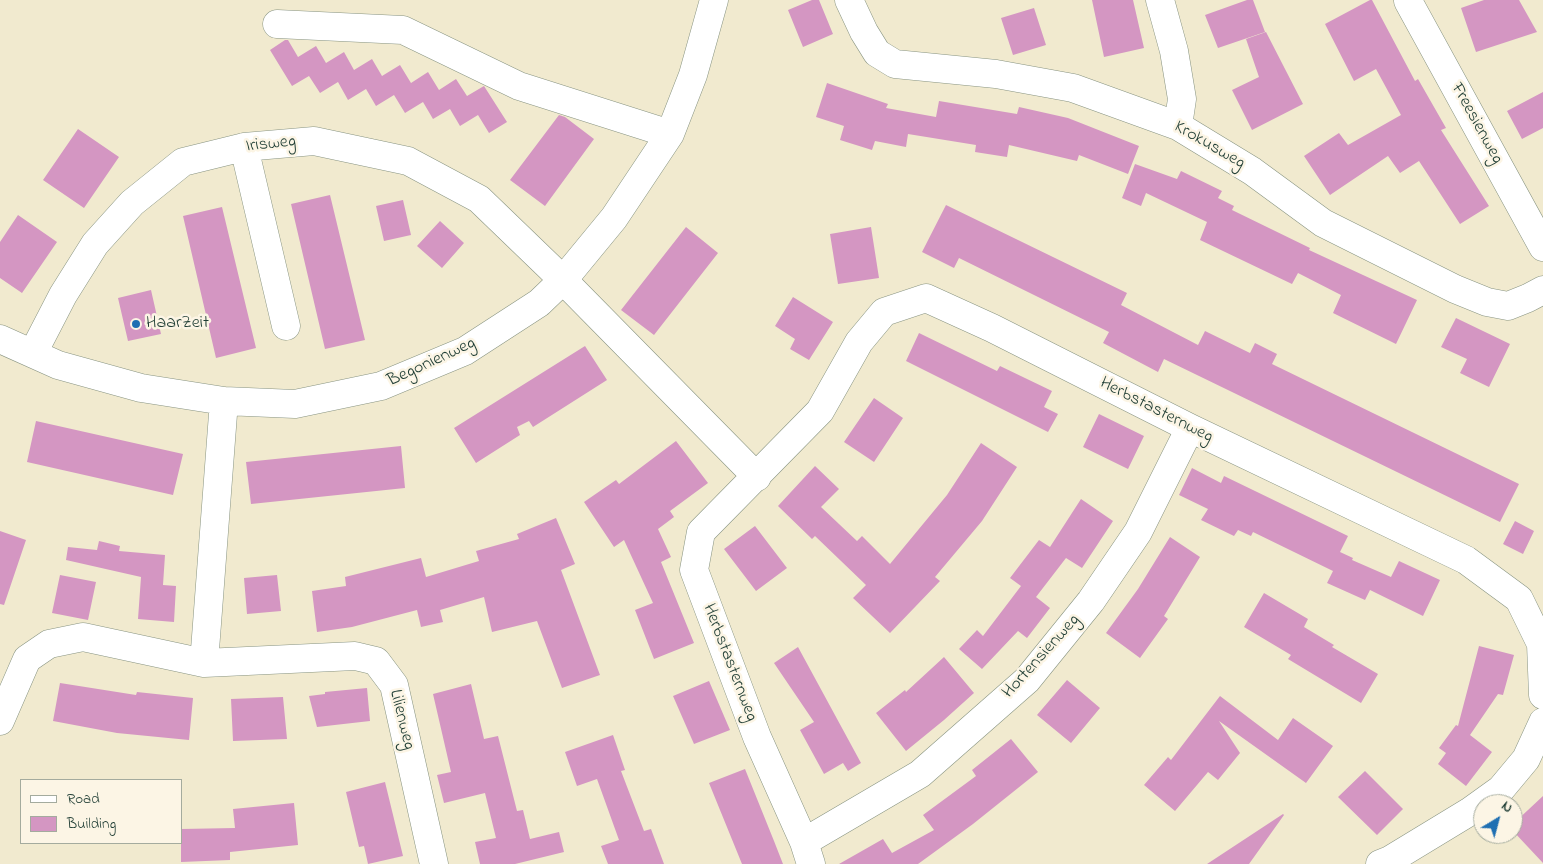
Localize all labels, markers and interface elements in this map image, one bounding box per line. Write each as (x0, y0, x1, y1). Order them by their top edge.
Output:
street label: Freesienweg (1445, 80, 1507, 168)
street label: Krokusweg (1170, 117, 1248, 175)
street label: Irisweg (245, 132, 297, 158)
place label: HaarZeit (146, 313, 209, 335)
marker: HaarZeit (130, 318, 142, 330)
street label: Begonienweg (385, 333, 479, 393)
street label: Herbstasternweg (1096, 373, 1216, 449)
street label: Herbstasternweg (697, 601, 761, 725)
street label: Hortensienweg (999, 610, 1085, 704)
street label: Lilienweg (383, 688, 419, 752)
legend (20, 779, 182, 844)
text: Road (67, 788, 100, 810)
north arrow (1473, 794, 1523, 844)
text: N (1497, 796, 1517, 819)
text: Building (67, 813, 116, 835)

